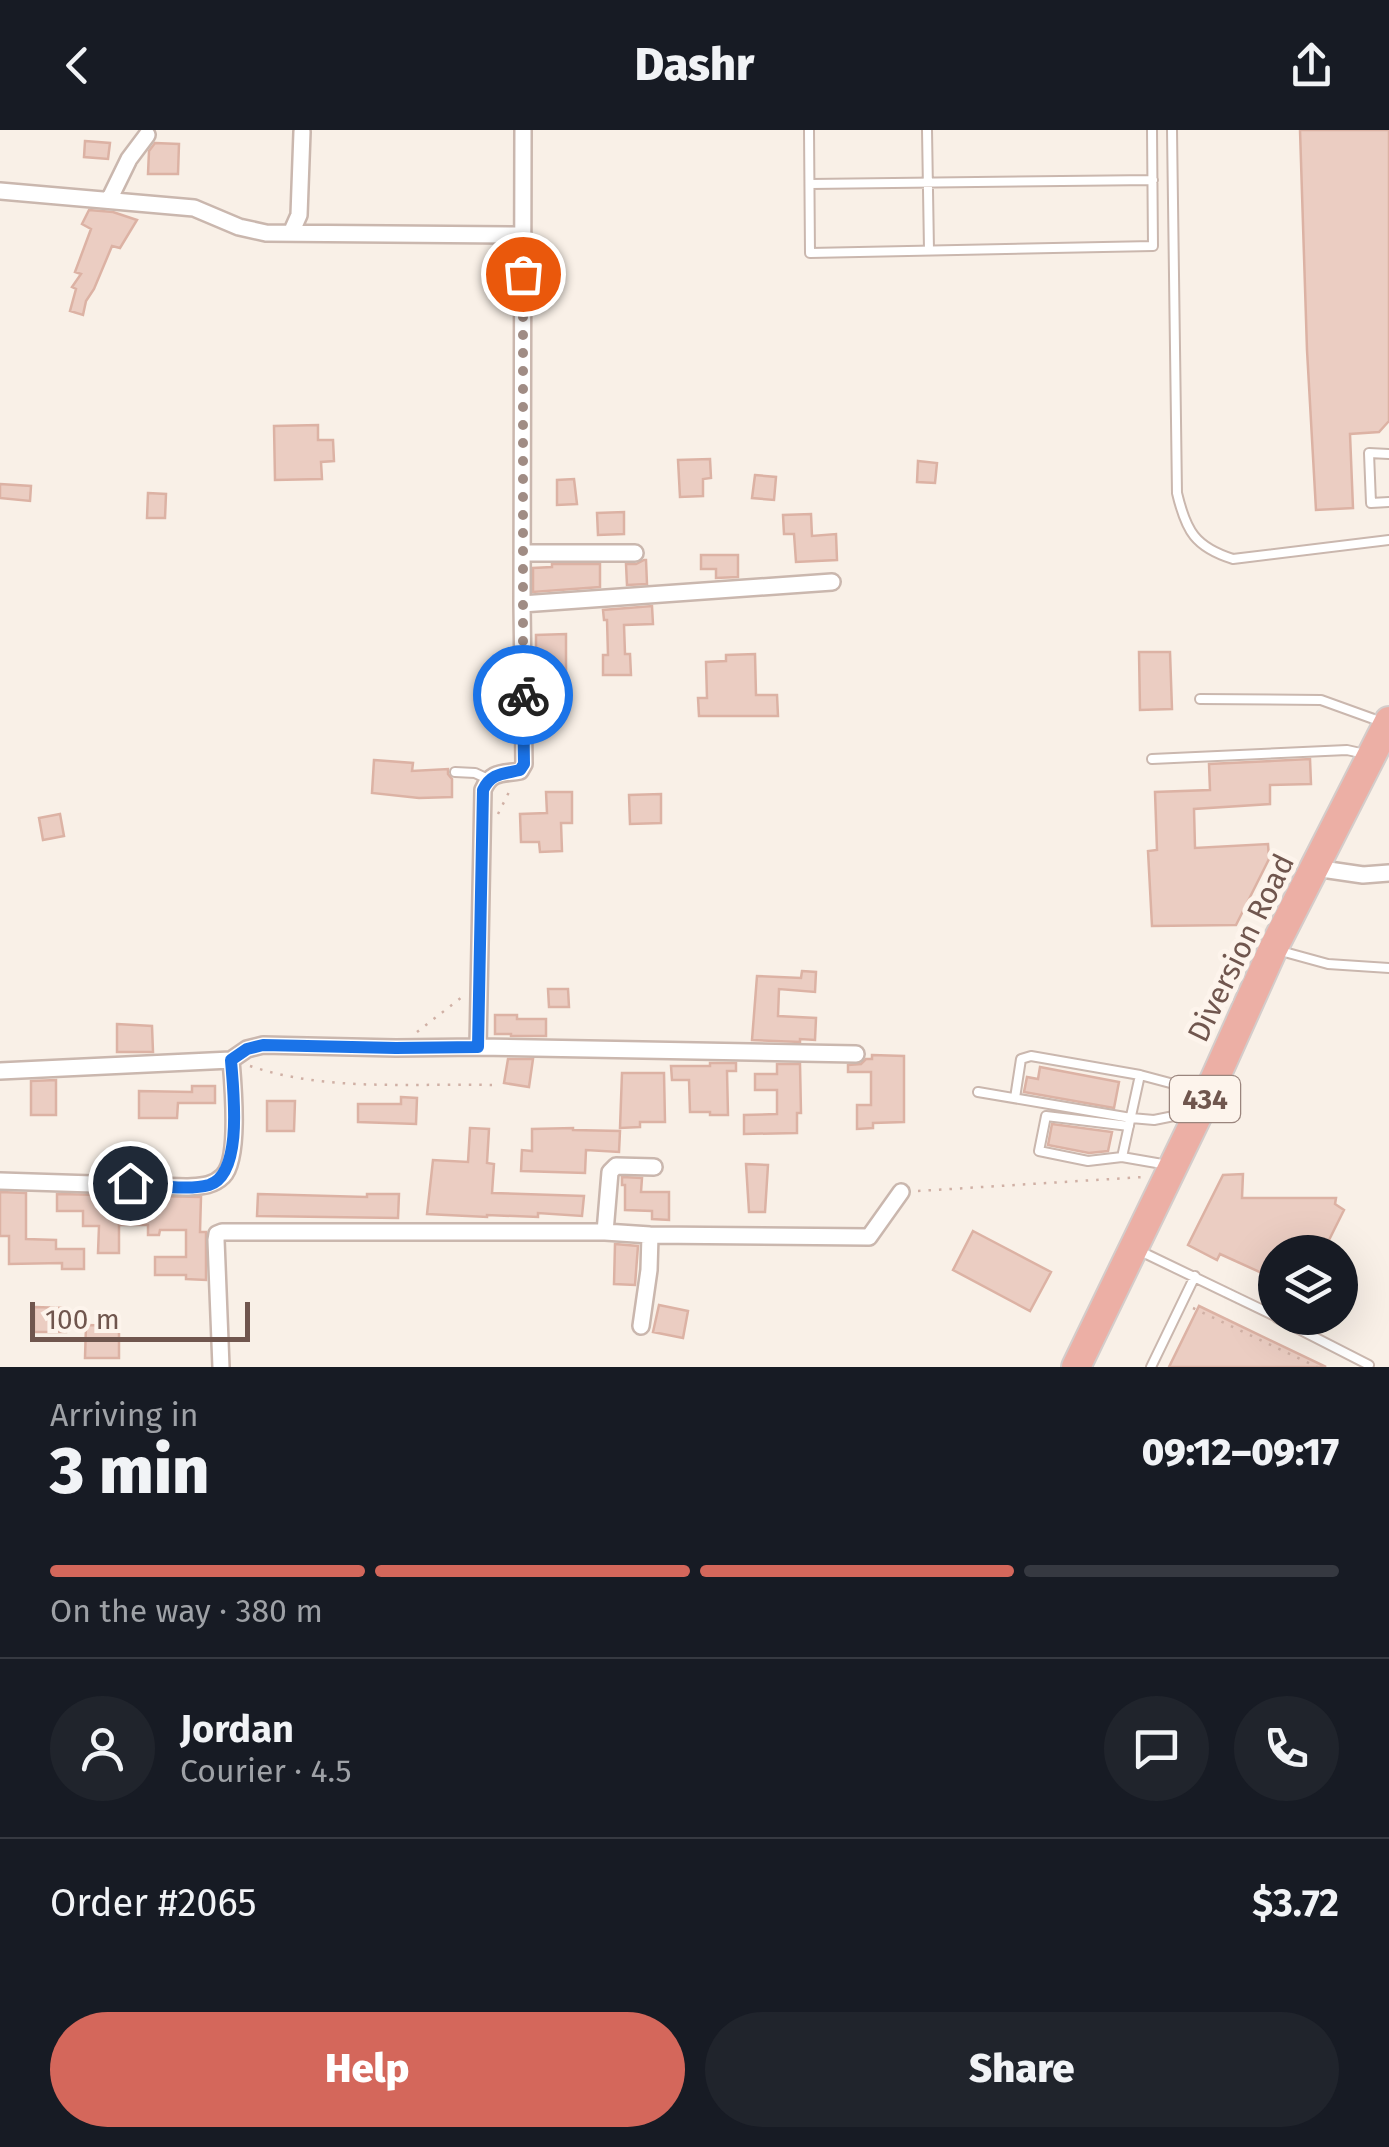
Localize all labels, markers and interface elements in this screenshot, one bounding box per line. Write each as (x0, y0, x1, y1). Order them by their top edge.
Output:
icon: back (50, 38, 105, 93)
text: Dashr (635, 38, 754, 92)
icon: share (1284, 38, 1339, 93)
pin (481, 232, 566, 317)
icon: bag (496, 247, 551, 302)
courier (473, 645, 573, 745)
icon: bike (496, 668, 551, 723)
street label: Diversion Road (1180, 848, 1302, 1048)
road number: 434 (1170, 1076, 1240, 1122)
pin (88, 1141, 173, 1226)
icon: home (103, 1156, 158, 1211)
map controls (1258, 1235, 1358, 1335)
button: layers (1258, 1235, 1358, 1335)
scale bar (30, 1297, 250, 1342)
text: 100 m (45, 1303, 120, 1336)
text: Arriving in (50, 1396, 198, 1434)
text: 09:12–09:17 (1142, 1429, 1339, 1475)
text: 3 min (50, 1432, 209, 1510)
text: On the way · 380 m (50, 1592, 323, 1630)
button: person (50, 1696, 155, 1801)
button: chat (1104, 1696, 1209, 1801)
button: phone (1234, 1696, 1339, 1801)
text: Jordan (180, 1706, 294, 1752)
text: Courier · 4.5 (180, 1752, 351, 1790)
text: Order #2065 (50, 1880, 257, 1926)
text: $3.72 (1252, 1880, 1339, 1926)
button: Help (50, 2012, 685, 2127)
button: Share (705, 2012, 1339, 2127)

